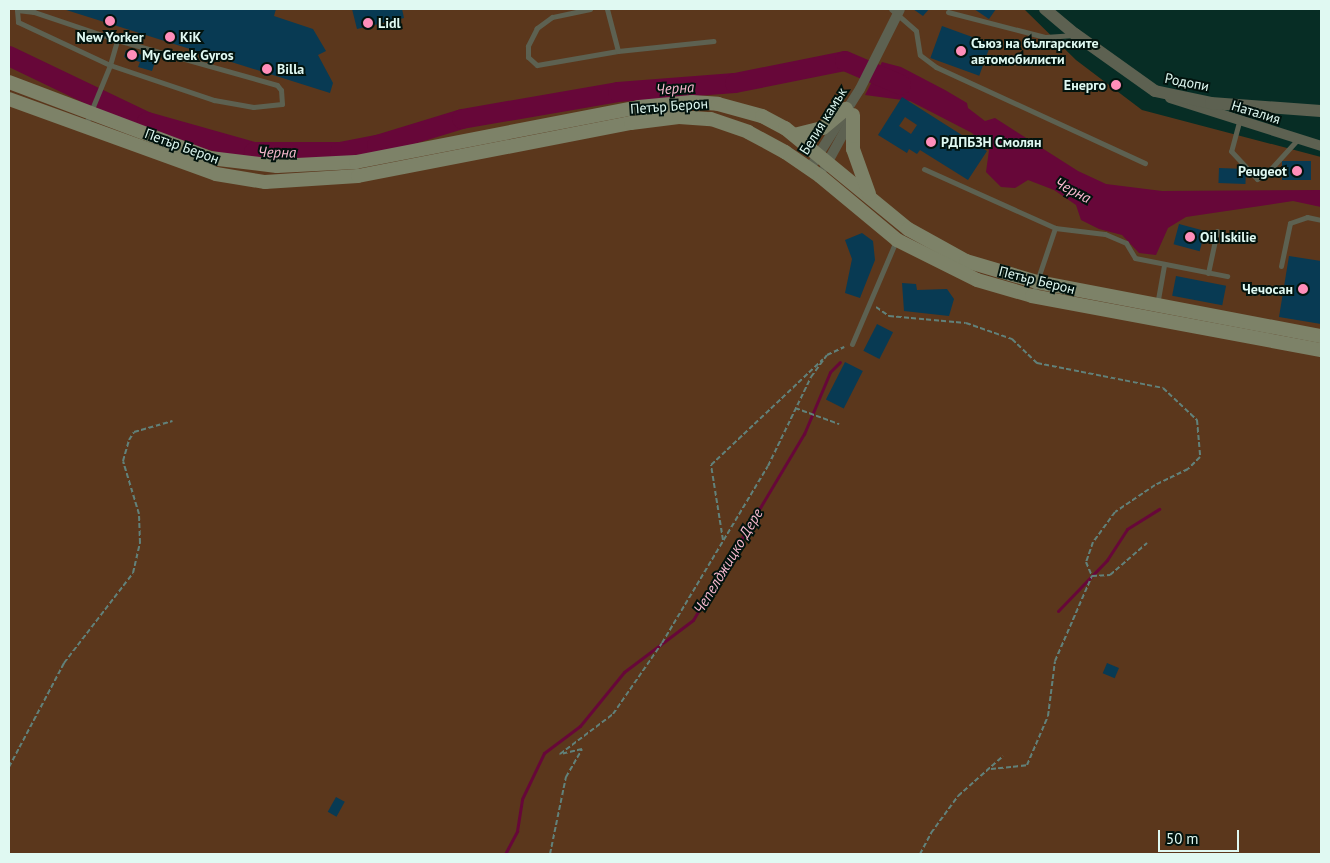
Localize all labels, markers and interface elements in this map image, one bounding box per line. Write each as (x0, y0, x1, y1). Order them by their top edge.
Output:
marker: New Yorker (104, 15, 116, 27)
place label: Lidl (378, 15, 401, 31)
marker: Lidl (362, 17, 374, 29)
place label: New Yorker (76, 29, 144, 45)
place label: KiK (180, 29, 201, 45)
marker: KiK (164, 31, 176, 43)
place label: Съюз на българските автомобилисти (971, 35, 1098, 68)
marker: Съюз на българските автомобилисти (955, 45, 967, 57)
place label: My Greek Gyros (142, 47, 235, 63)
marker: My Greek Gyros (126, 49, 138, 61)
place label: Billa (277, 61, 304, 77)
marker: Billa (261, 63, 273, 75)
street label: Родопи (1163, 69, 1211, 95)
place label: Енерго (1064, 77, 1106, 93)
water label: Черна (655, 78, 695, 98)
marker: Енерго (1110, 79, 1122, 91)
street label: Белия камък (796, 84, 850, 158)
street label: Петър Берон (630, 95, 708, 117)
street label: Наталия (1230, 97, 1282, 127)
street label: Петър Берон (143, 125, 221, 167)
place label: РДПБЗН Смолян (941, 134, 1042, 150)
marker: РДПБЗН Смолян (925, 136, 937, 148)
water label: Черна (258, 143, 296, 161)
place label: Peugeot (1238, 163, 1287, 179)
marker: Peugeot (1291, 165, 1303, 177)
water label: Черна (1052, 173, 1094, 207)
place label: Oil Iskilie (1200, 229, 1256, 245)
marker: Oil Iskilie (1184, 231, 1196, 243)
street label: Петър Берон (997, 262, 1077, 298)
place label: Чечосан (1242, 281, 1293, 297)
marker: Чечосан (1297, 283, 1309, 295)
water label: Чепелджицко Дере (689, 505, 767, 617)
scale bar (1160, 820, 1241, 852)
text: 50 m (1166, 829, 1199, 848)

